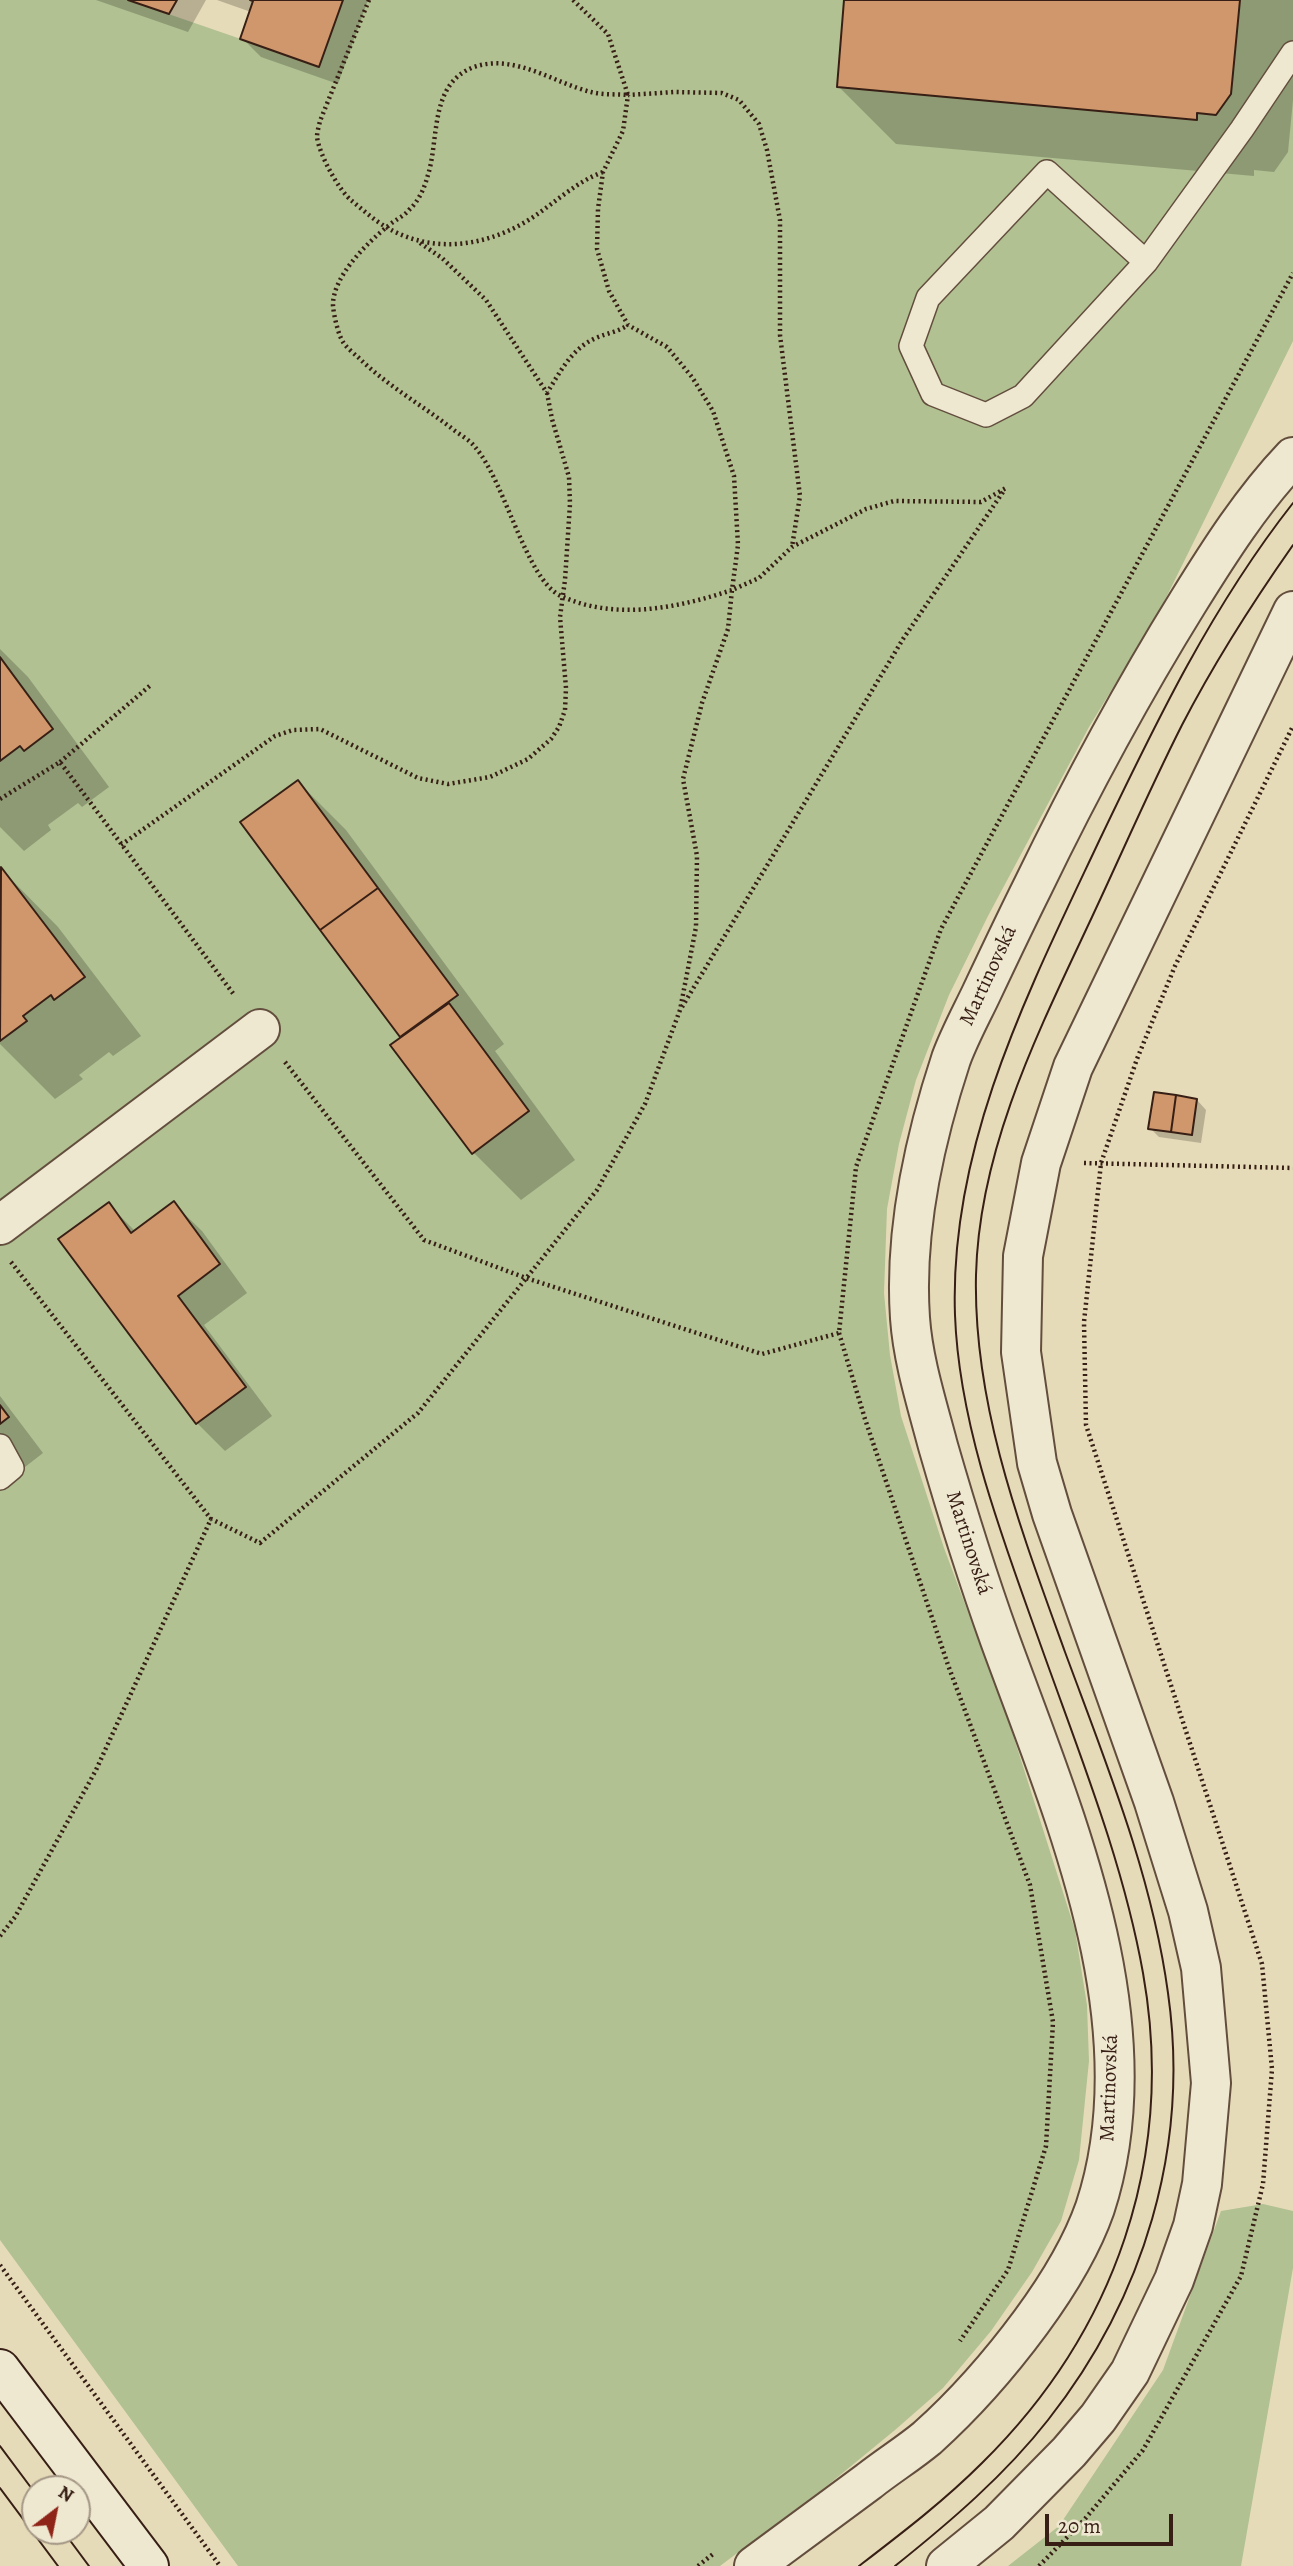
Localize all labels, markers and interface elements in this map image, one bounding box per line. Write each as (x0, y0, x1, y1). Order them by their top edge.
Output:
street label: Martinovská (955, 922, 1023, 1030)
street label: Martinovská (939, 1488, 997, 1598)
street label: Martinovská (1096, 2034, 1124, 2142)
north arrow (21, 2475, 91, 2545)
text: N (53, 2479, 79, 2509)
scale bar (1048, 2500, 1176, 2544)
text: 20 m (1058, 2512, 1101, 2540)

